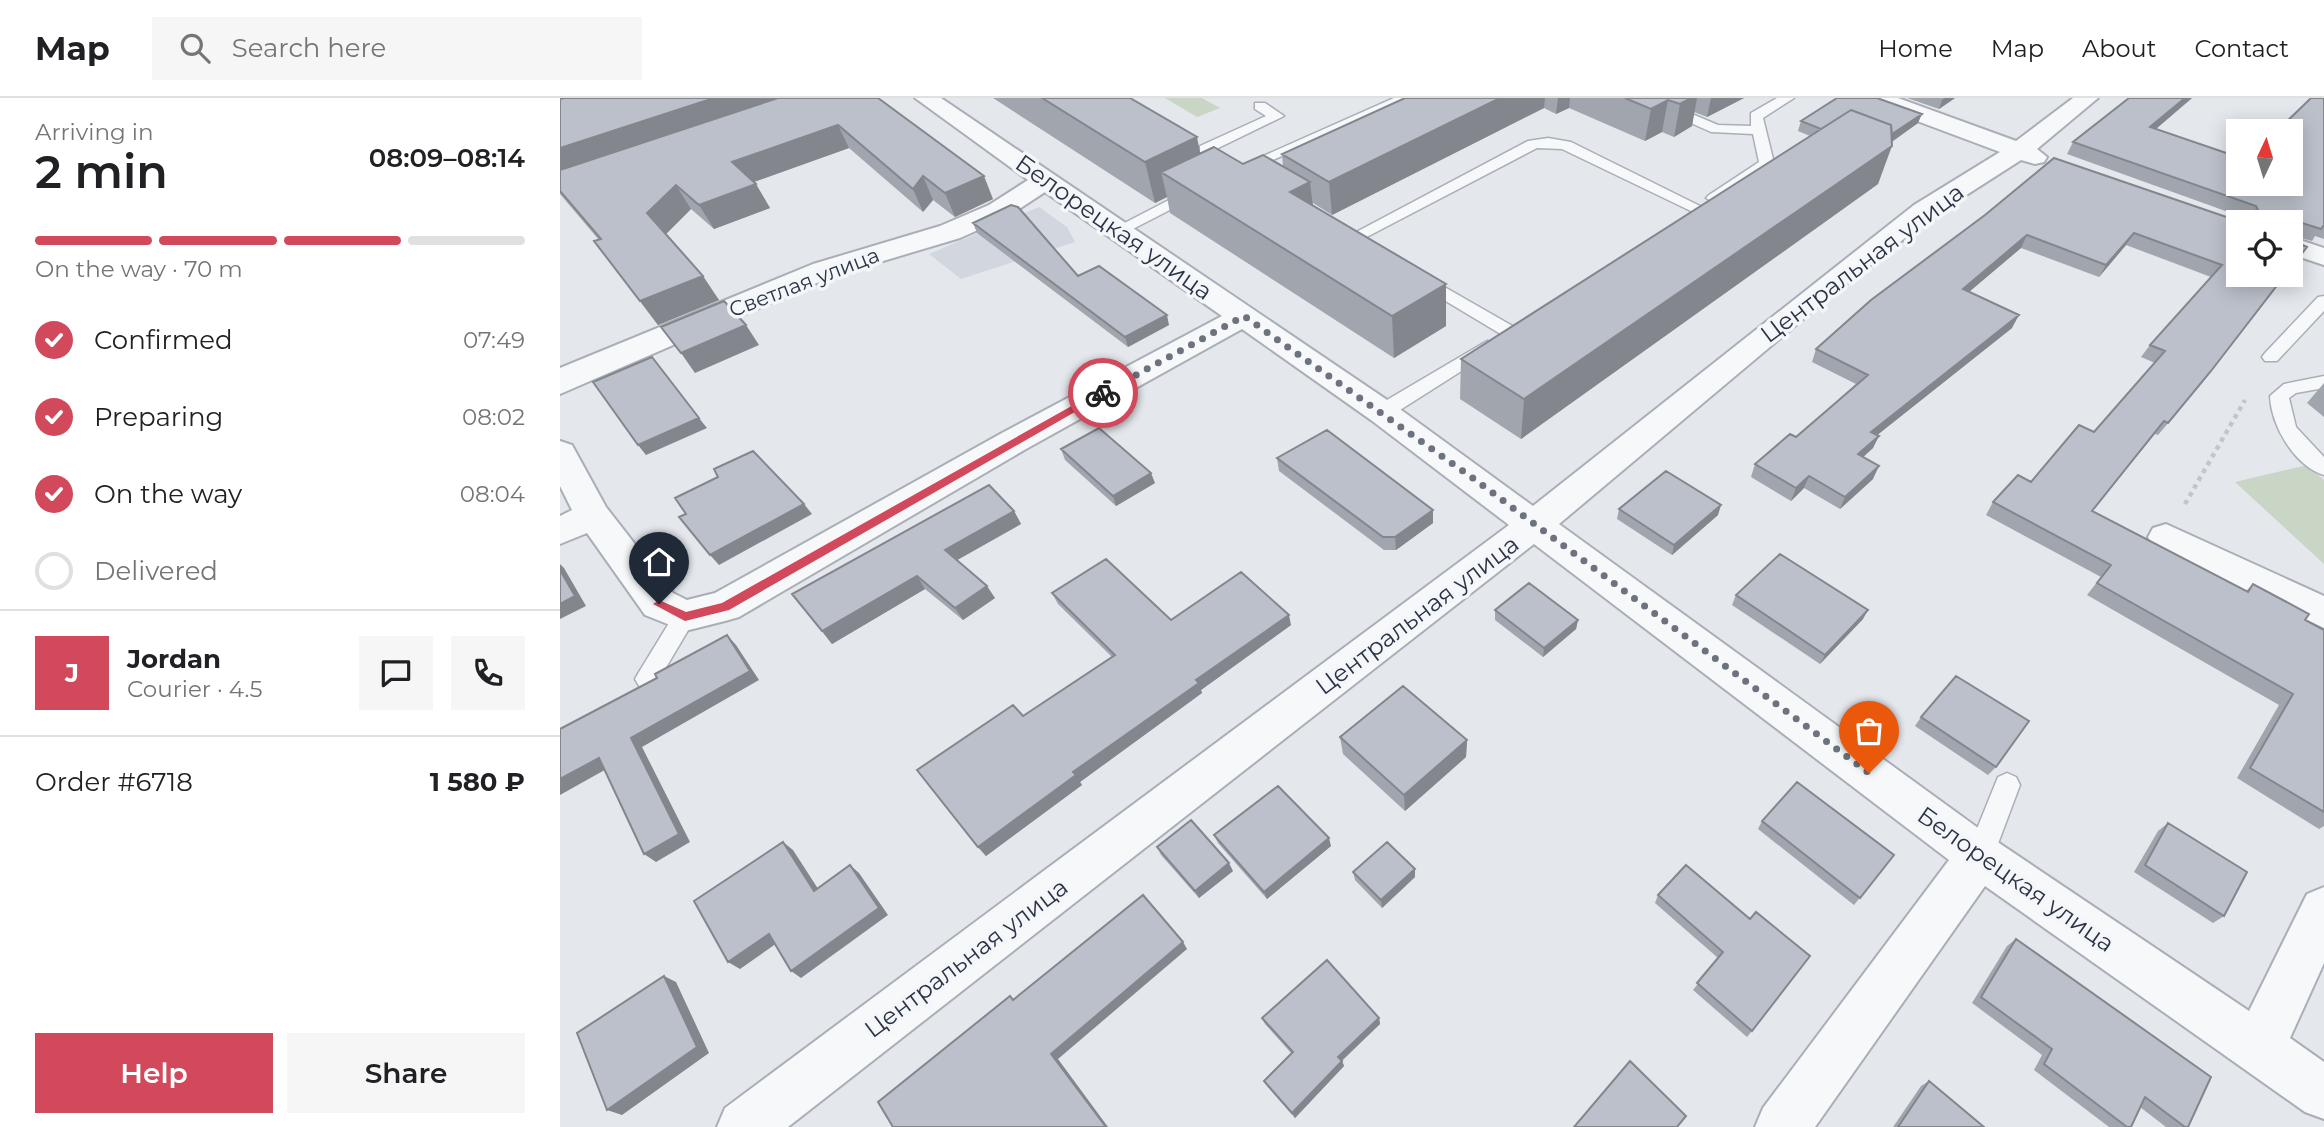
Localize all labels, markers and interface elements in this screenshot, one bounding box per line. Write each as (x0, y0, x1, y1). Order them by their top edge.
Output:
search box (152, 17, 642, 80)
text: Map (35, 28, 110, 68)
icon: search (176, 29, 214, 67)
text: Search here (232, 32, 386, 64)
text: Home (1878, 34, 1953, 63)
text: Map (1991, 34, 2044, 63)
text: About (2082, 34, 2156, 63)
text: Contact (2194, 34, 2289, 63)
text: Arriving in (35, 118, 154, 146)
north arrow (2226, 119, 2303, 196)
map controls (2226, 119, 2303, 287)
text: 08:09–08:14 (369, 142, 525, 174)
text: 2 min (35, 143, 168, 200)
street label: Белорецкая улица (1010, 148, 1218, 306)
street label: Центральная улица (1755, 177, 1969, 349)
button: locate (2226, 210, 2303, 287)
street label: Светлая улица (725, 242, 883, 322)
text: On the way · 70 m (35, 255, 243, 283)
icon: check (35, 321, 73, 359)
text: Confirmed (94, 324, 233, 356)
text: 07:49 (463, 326, 525, 354)
courier (1068, 358, 1138, 428)
icon: bike (1084, 374, 1122, 412)
icon: check (35, 398, 73, 436)
text: Preparing (94, 401, 223, 433)
text: 08:02 (462, 403, 525, 431)
icon: check (35, 475, 73, 513)
text: On the way (94, 478, 242, 510)
text: 08:04 (460, 480, 525, 508)
street label: Центральная улица (1310, 529, 1524, 701)
pin (629, 532, 689, 604)
icon: home (640, 543, 678, 581)
text: Delivered (94, 555, 218, 587)
button: chat (359, 636, 433, 710)
button: phone (451, 636, 525, 710)
text: Jordan (127, 643, 221, 675)
text: J (65, 657, 79, 689)
text: Courier · 4.5 (127, 675, 262, 703)
pin (1839, 701, 1899, 773)
icon: bag (1850, 712, 1888, 750)
text: Order #6718 (35, 766, 193, 798)
text: 1 580 ₽ (430, 766, 525, 798)
street label: Белорецкая улица (1912, 800, 2120, 958)
street label: Центральная улица (859, 872, 1073, 1044)
button: Help (35, 1033, 273, 1113)
button: Share (287, 1033, 525, 1113)

